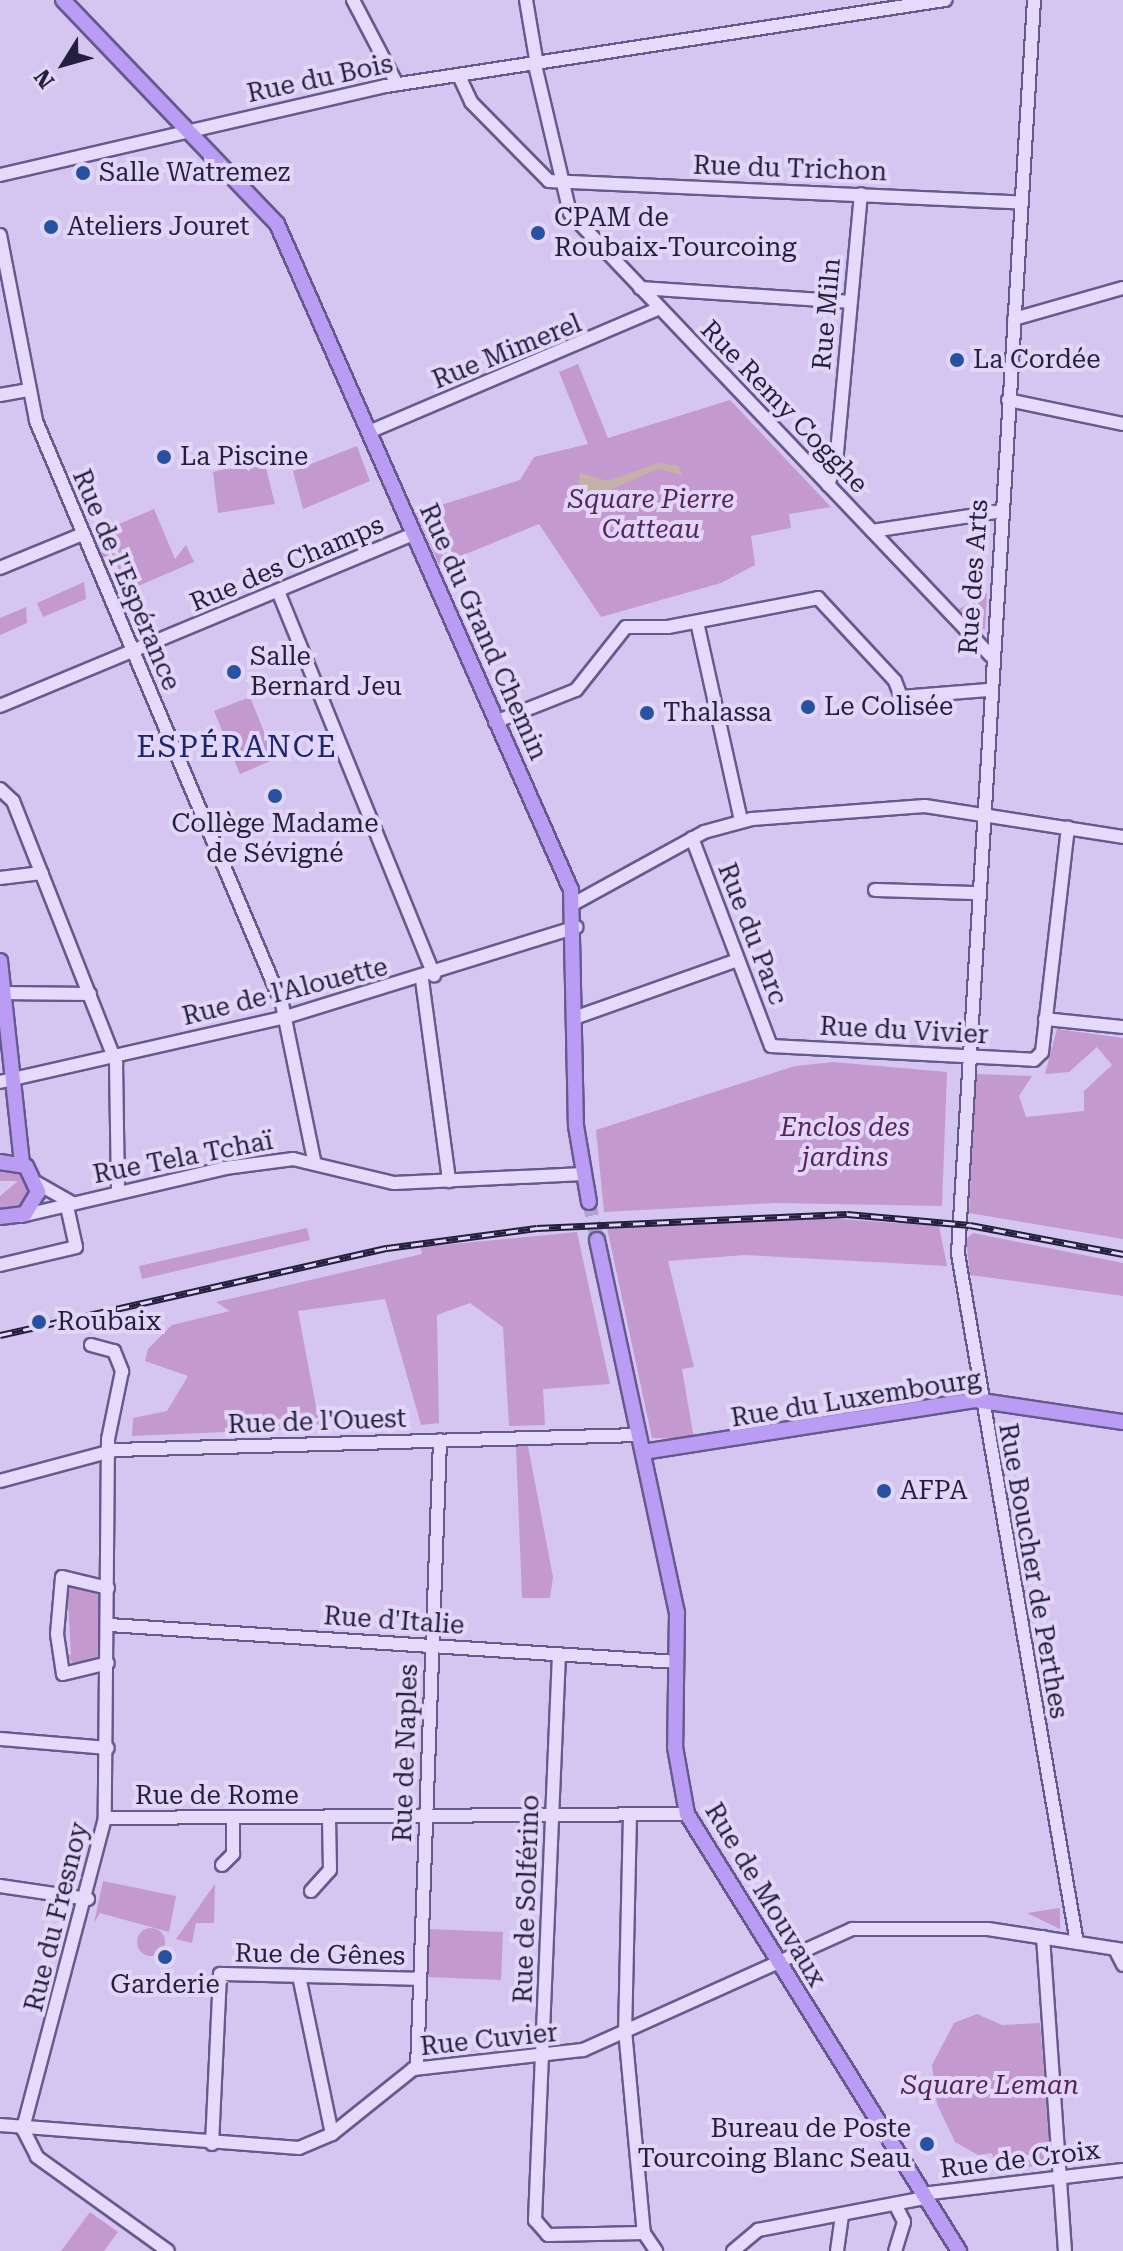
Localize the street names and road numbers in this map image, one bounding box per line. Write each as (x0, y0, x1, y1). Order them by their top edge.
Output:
street label: Rue du Bois (244, 48, 396, 110)
street label: Rue du Trichon (692, 150, 888, 188)
street label: Rue Miln (807, 257, 847, 371)
street label: Rue Mimerel (428, 308, 586, 396)
street label: Rue Remy Cogghe (694, 314, 874, 500)
street label: Rue de l'Espérance (65, 465, 187, 695)
street label: Rue des Arts (953, 498, 995, 656)
street label: Rue du Grand Chemin (412, 499, 554, 765)
street label: Rue des Champs (186, 509, 388, 619)
street label: Rue du Parc (711, 859, 793, 1009)
street label: Rue de l'Alouette (179, 951, 391, 1033)
street label: Rue du Vivier (819, 1011, 989, 1051)
street label: Rue Tela Tchaï (90, 1125, 276, 1191)
street label: Rue du Luxembourg (729, 1364, 983, 1434)
street label: Rue de l'Ouest (227, 1403, 407, 1441)
street label: Rue Boucher de Perthes (992, 1421, 1074, 1721)
street label: Rue d'Italie (323, 1601, 465, 1641)
street label: Rue de Naples (387, 1663, 425, 1843)
street label: Rue de Rome (135, 1780, 299, 1812)
street label: Rue de Solférino (508, 1794, 546, 2004)
street label: Rue de Mouvaux (698, 1797, 832, 1993)
street label: Rue du Fresnoy (18, 1819, 96, 2015)
street label: Rue de Gênes (234, 1938, 406, 1972)
street label: Rue Cuvier (419, 2017, 559, 2063)
street label: Rue de Croix (938, 2135, 1102, 2185)

